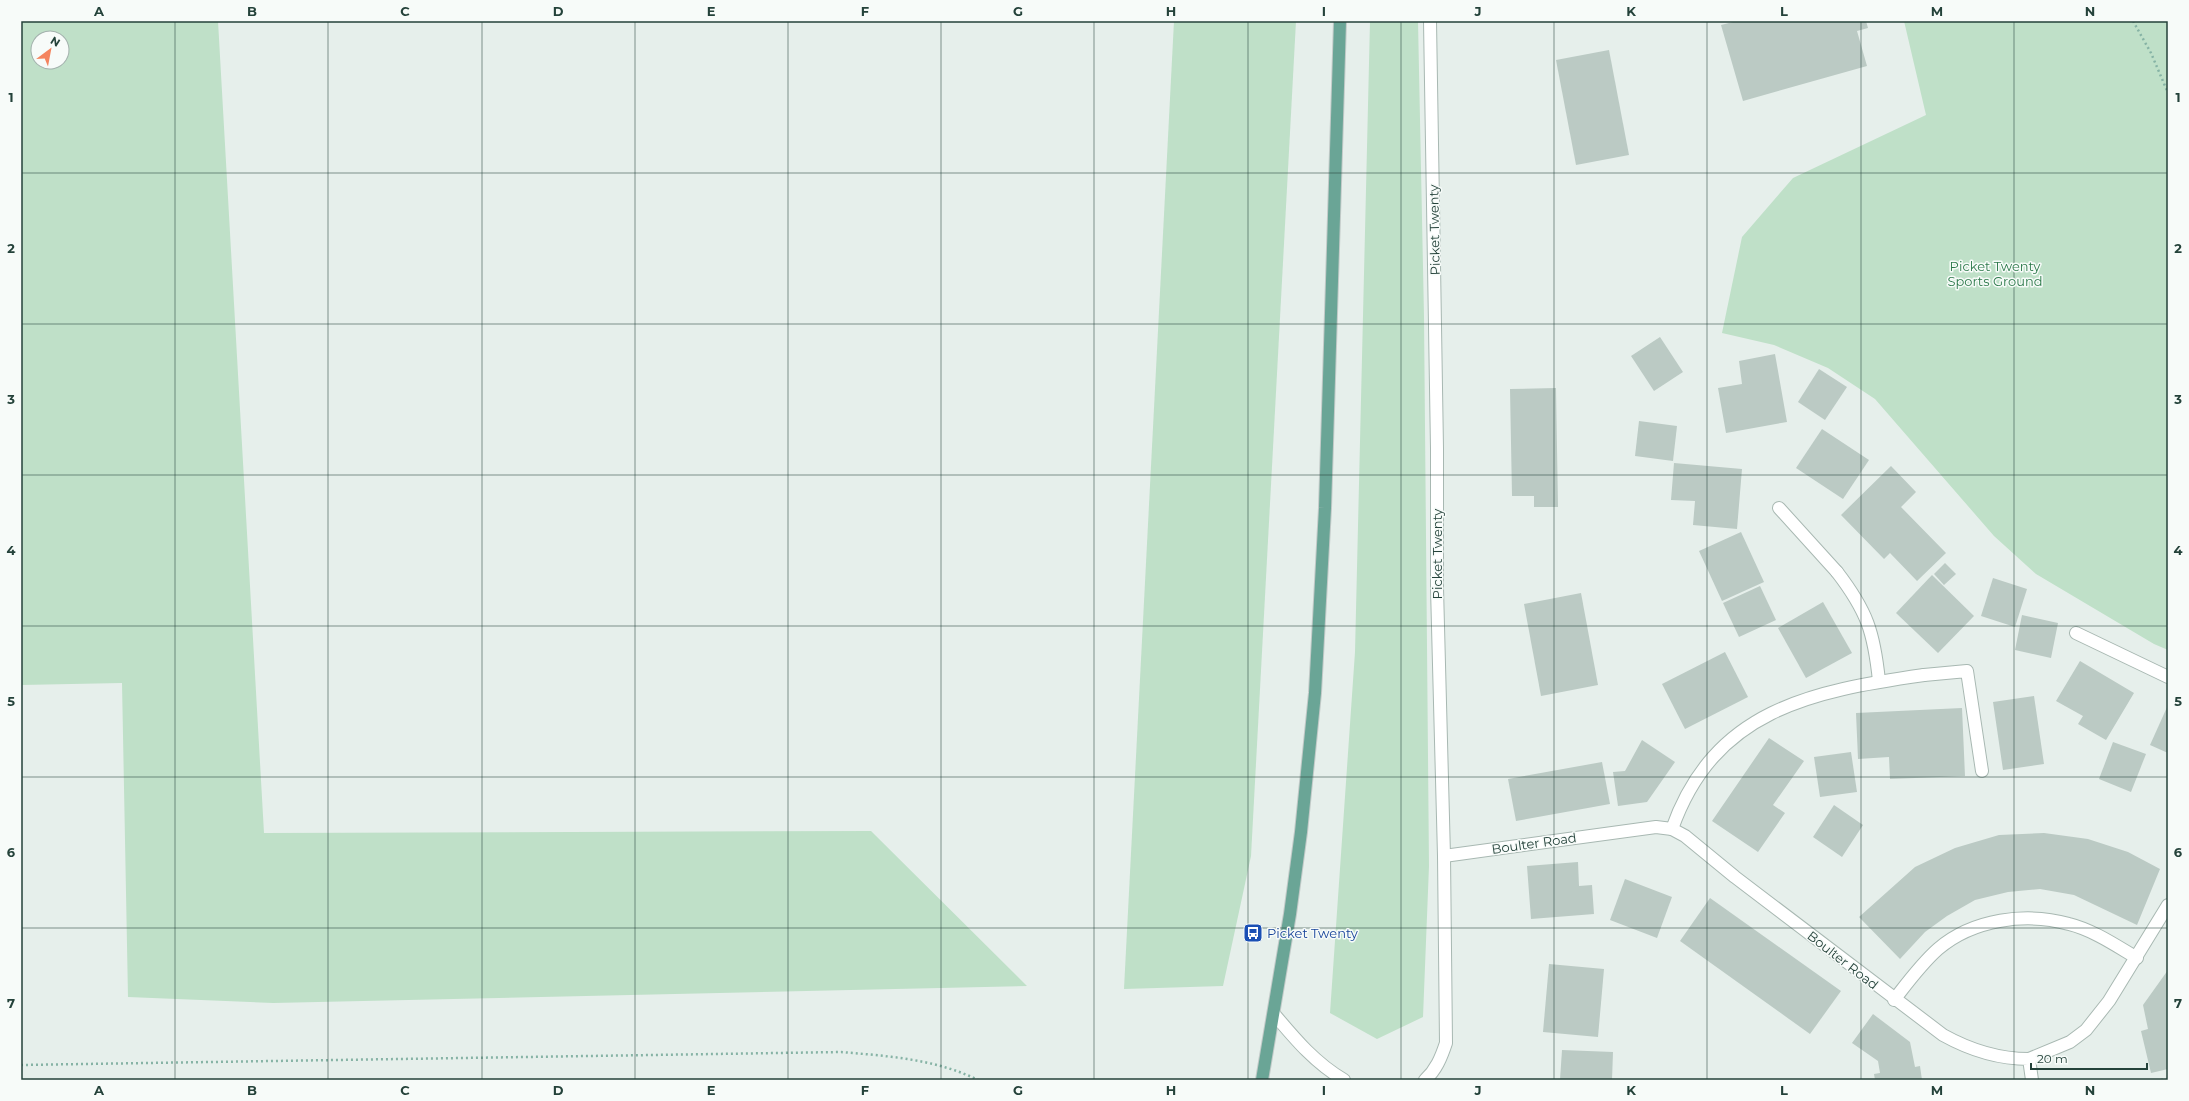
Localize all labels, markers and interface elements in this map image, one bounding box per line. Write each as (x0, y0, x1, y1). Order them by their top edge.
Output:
text: A (93, 3, 105, 19)
text: B (247, 3, 257, 19)
text: C (400, 3, 410, 19)
text: D (553, 3, 564, 19)
text: E (707, 3, 716, 19)
text: F (861, 3, 869, 19)
text: G (1013, 3, 1023, 19)
text: H (1166, 3, 1176, 19)
text: I (1322, 3, 1326, 19)
text: J (1473, 3, 1482, 19)
text: K (1626, 3, 1636, 19)
text: L (1780, 3, 1788, 19)
text: M (1931, 3, 1943, 19)
text: N (2085, 3, 2095, 19)
north arrow (30, 30, 70, 70)
text: N (48, 33, 63, 50)
text: 1 (8, 89, 14, 105)
text: 1 (2175, 89, 2181, 105)
street label: Picket Twenty (1425, 183, 1443, 276)
text: 2 (7, 240, 15, 256)
text: 2 (2174, 240, 2182, 256)
park label: Picket Twenty Sports Ground (1948, 258, 2042, 289)
text: 3 (6, 391, 15, 407)
text: 3 (2173, 391, 2182, 407)
street label: Picket Twenty (1429, 508, 1445, 599)
text: 4 (7, 542, 16, 558)
text: 4 (2174, 542, 2183, 558)
text: 5 (7, 693, 15, 709)
text: 5 (2174, 693, 2182, 709)
street label: Boulter Road (1491, 829, 1577, 857)
text: 6 (7, 844, 16, 860)
text: 6 (2174, 844, 2183, 860)
bus stop icon: Picket Twenty (1242, 922, 1264, 944)
place label: Picket Twenty (1267, 925, 1359, 941)
street label: Boulter Road (1804, 927, 1882, 993)
text: 7 (7, 995, 15, 1011)
text: 7 (2174, 995, 2182, 1011)
scale bar (2031, 1045, 2147, 1071)
text: 20 m (2037, 1051, 2068, 1066)
text: A (93, 1082, 105, 1098)
text: B (247, 1082, 257, 1098)
text: C (400, 1082, 410, 1098)
text: D (553, 1082, 564, 1098)
text: E (707, 1082, 716, 1098)
text: F (861, 1082, 869, 1098)
text: G (1013, 1082, 1023, 1098)
text: H (1166, 1082, 1176, 1098)
text: I (1322, 1082, 1326, 1098)
text: J (1473, 1082, 1482, 1098)
text: K (1626, 1082, 1636, 1098)
text: L (1780, 1082, 1788, 1098)
text: M (1931, 1082, 1943, 1098)
text: N (2085, 1082, 2095, 1098)

